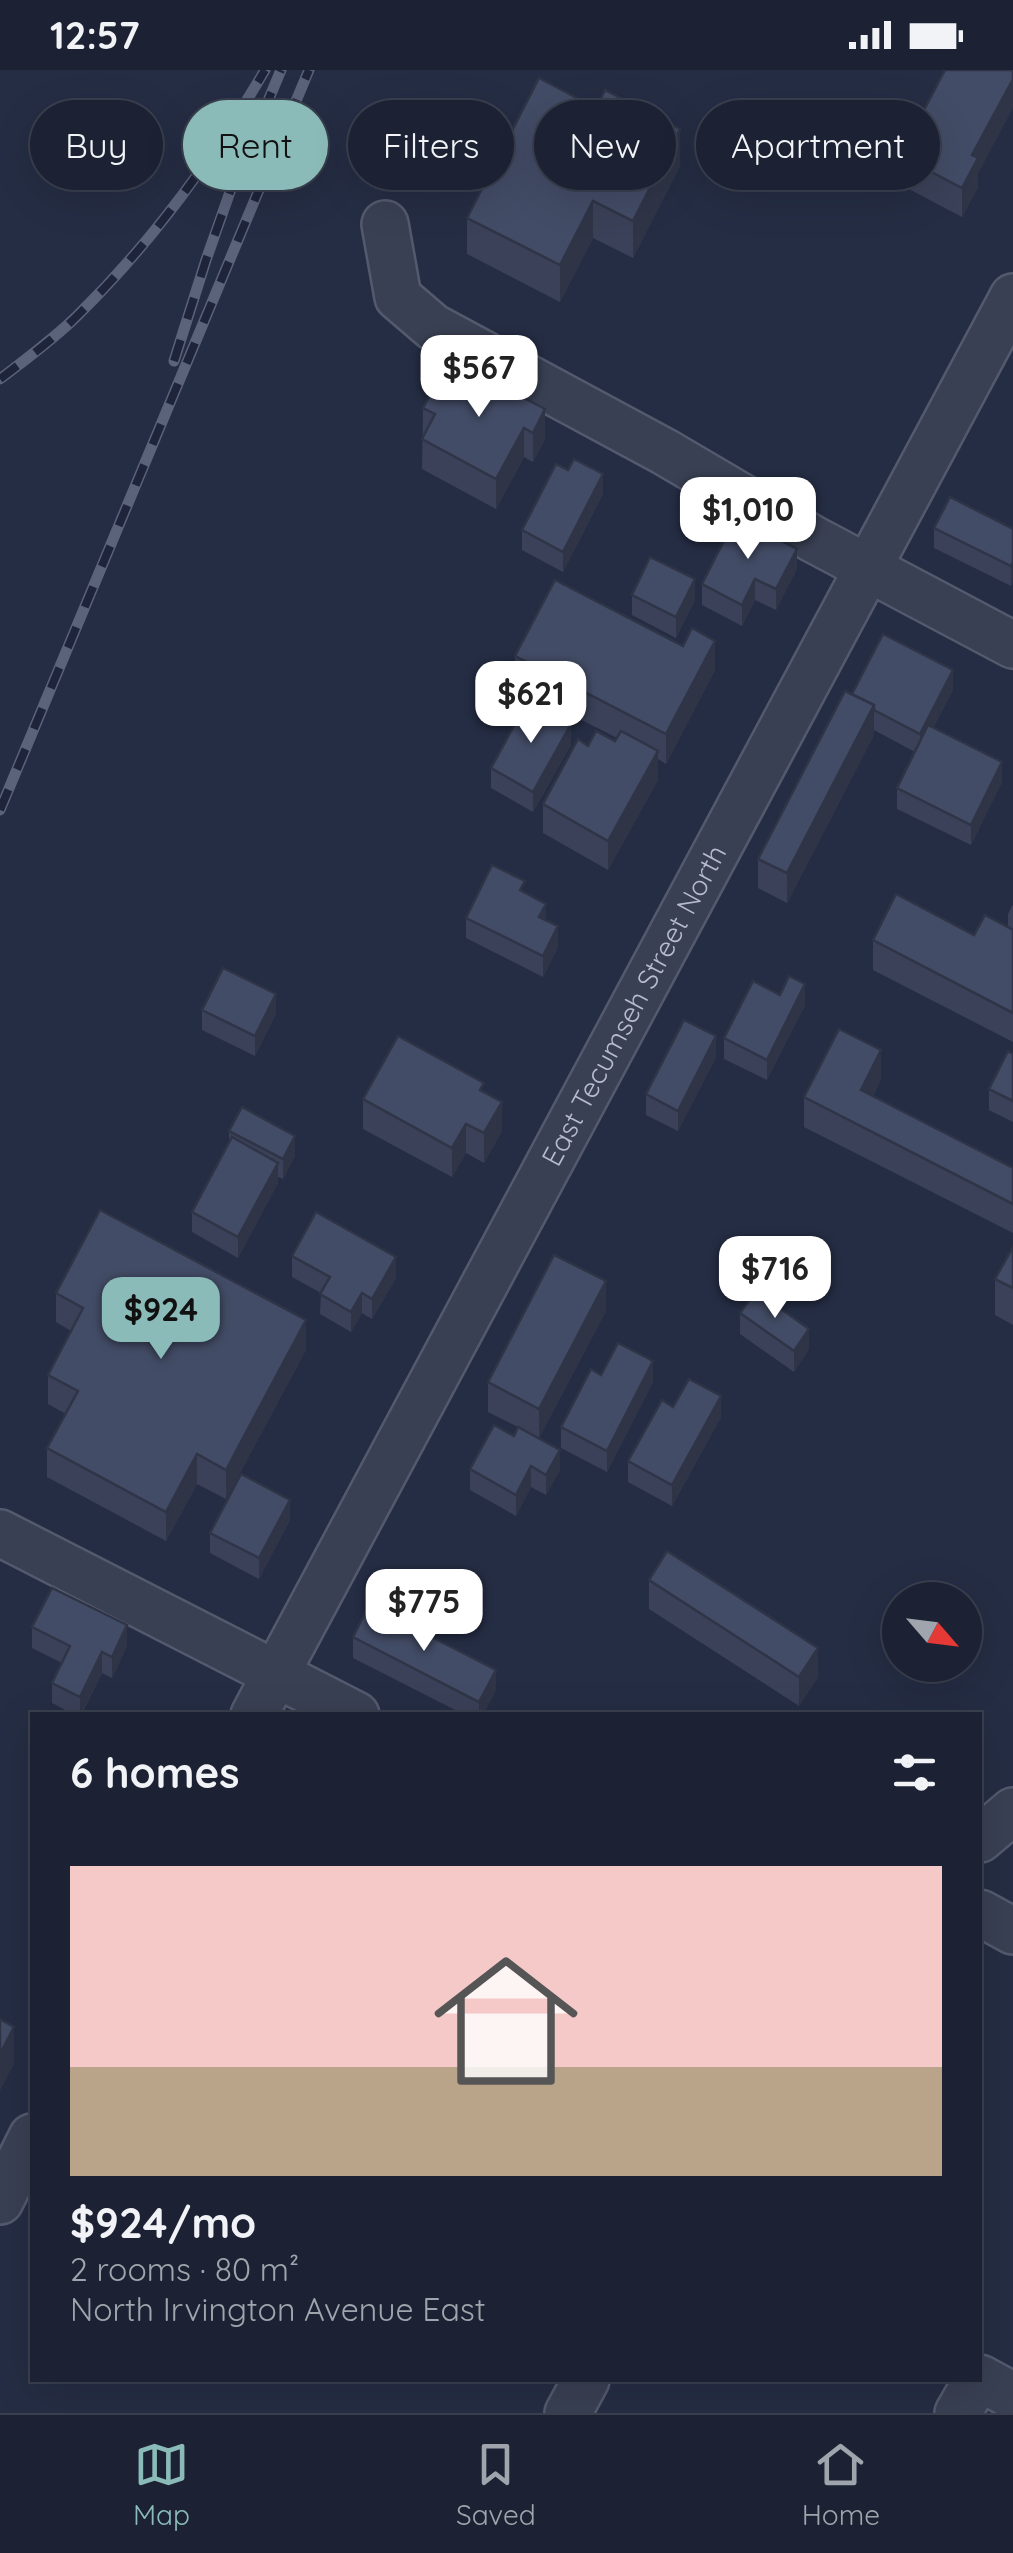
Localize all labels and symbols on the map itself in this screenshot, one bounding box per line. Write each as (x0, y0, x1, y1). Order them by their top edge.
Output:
pin: $567 (420, 335, 538, 420)
pin: $1,010 (667, 477, 829, 562)
pin: $621 (472, 661, 590, 746)
street label: East Tecumseh Street North (533, 839, 734, 1171)
pin: $716 (716, 1236, 834, 1321)
pin: $924 (102, 1277, 220, 1362)
pin: $775 (365, 1569, 483, 1654)
north arrow (882, 1582, 982, 1682)

